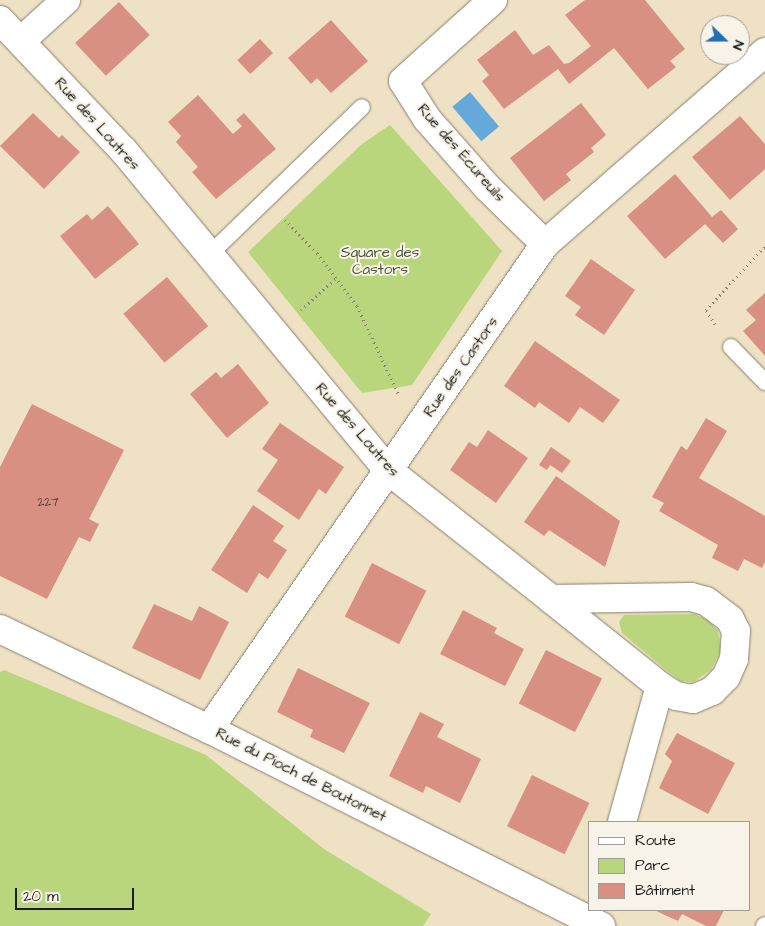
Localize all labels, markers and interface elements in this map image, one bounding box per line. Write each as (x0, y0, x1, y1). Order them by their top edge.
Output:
north arrow (700, 15, 750, 65)
text: N (727, 37, 749, 53)
street label: Rue des Loutres (51, 74, 143, 174)
street label: Rue des Écureuils (414, 100, 508, 206)
park label: Square des Castors (341, 243, 419, 278)
street label: Rue des Castors (420, 314, 502, 420)
street label: Rue des Loutres (311, 379, 403, 481)
house number: 227 (37, 496, 59, 510)
street label: Rue du Pioch de Boutonnet (213, 724, 389, 826)
legend (588, 821, 750, 911)
text: Route (635, 830, 676, 851)
text: Parc (635, 855, 670, 876)
scale bar (18, 878, 136, 910)
text: Bâtiment (635, 880, 695, 901)
text: 20 m (23, 886, 59, 907)

